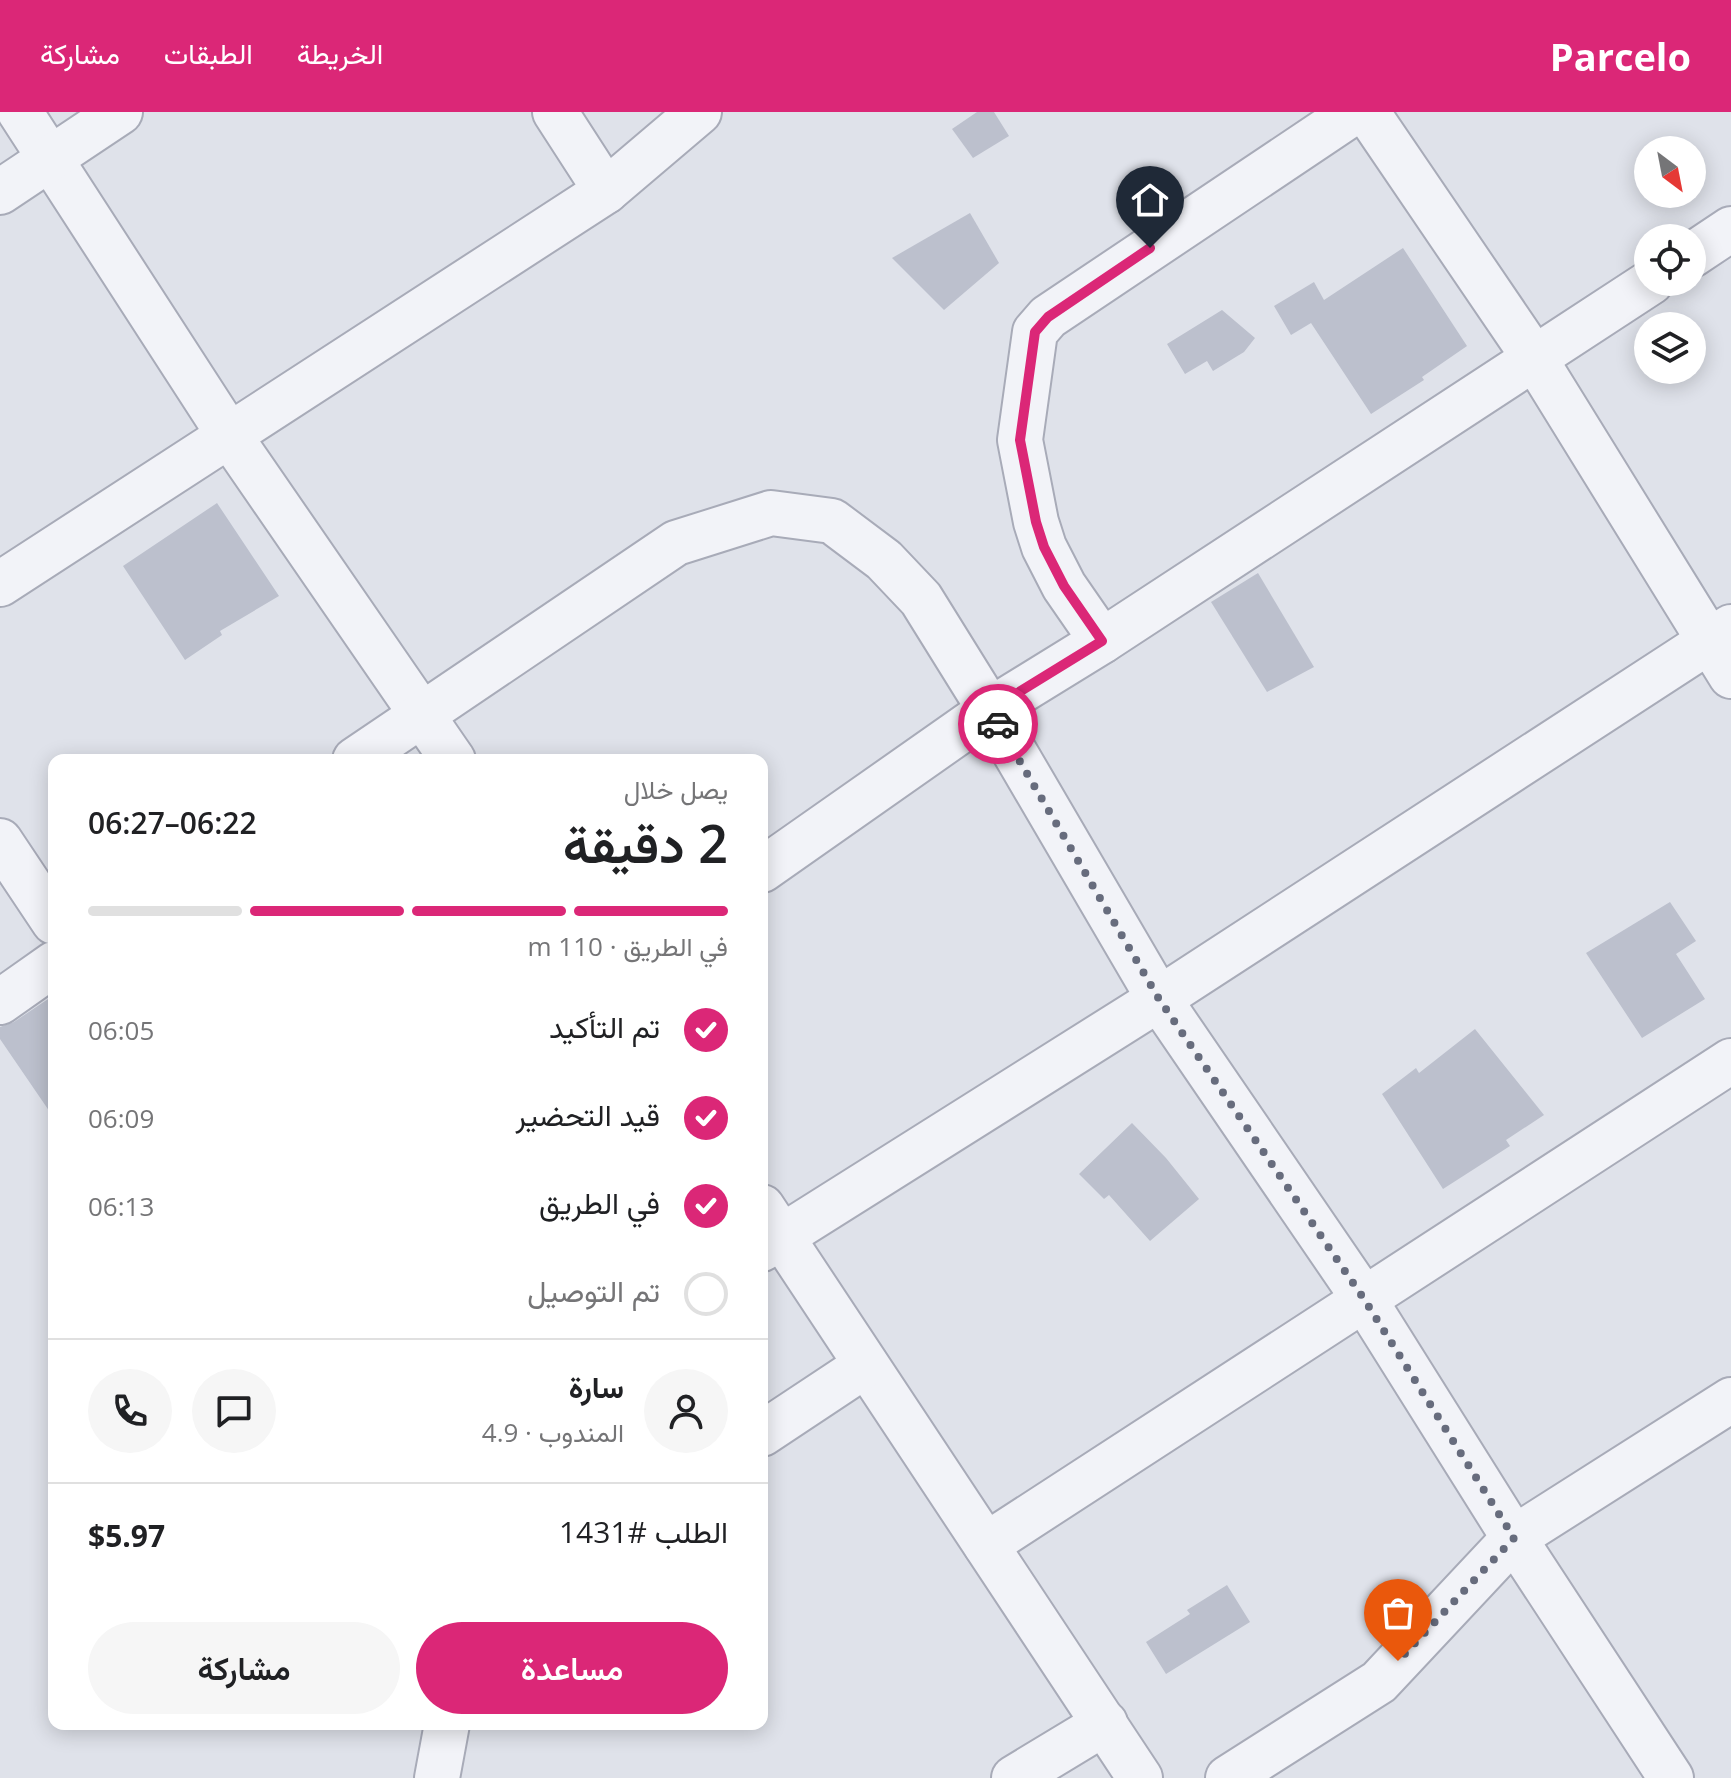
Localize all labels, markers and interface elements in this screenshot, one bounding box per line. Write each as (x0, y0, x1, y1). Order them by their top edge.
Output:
text: Parcelo (1550, 30, 1691, 82)
text: مشاركة (40, 34, 120, 72)
text: الطبقات (164, 34, 253, 72)
text: الخريطة (297, 34, 383, 72)
north arrow (1634, 136, 1706, 208)
map controls (1634, 136, 1706, 384)
pin (1116, 166, 1184, 248)
icon: home (1128, 178, 1172, 222)
button: locate (1634, 224, 1706, 296)
button: layers (1634, 312, 1706, 384)
courier (958, 684, 1038, 764)
icon: car (976, 702, 1020, 746)
text: يصل خلال (624, 771, 728, 807)
text: 06:22–06:27 (88, 802, 257, 843)
text: 2 دقيقة (563, 807, 728, 878)
text: في الطريق · 110 m (527, 928, 728, 964)
text: تم التأكيد (549, 1006, 660, 1047)
icon: check (684, 1008, 728, 1052)
text: 06:05 (88, 1012, 154, 1048)
text: قيد التحضير (516, 1094, 660, 1135)
icon: check (684, 1096, 728, 1140)
text: 06:09 (88, 1100, 154, 1136)
text: في الطريق (539, 1182, 660, 1223)
icon: check (684, 1184, 728, 1228)
text: 06:13 (88, 1188, 154, 1224)
text: تم التوصيل (527, 1270, 660, 1311)
text: سارة (569, 1366, 624, 1407)
button: phone (88, 1369, 172, 1453)
button: chat (192, 1369, 276, 1453)
button: person (644, 1369, 728, 1453)
text: المندوب · 4.9 (482, 1414, 624, 1450)
text: الطلب #1431 (559, 1511, 728, 1552)
text: $5.97 (88, 1515, 165, 1556)
pin (1364, 1579, 1432, 1661)
icon: bag (1376, 1591, 1420, 1635)
button: مشاركة (88, 1622, 400, 1714)
button: مساعدة (416, 1622, 728, 1714)

